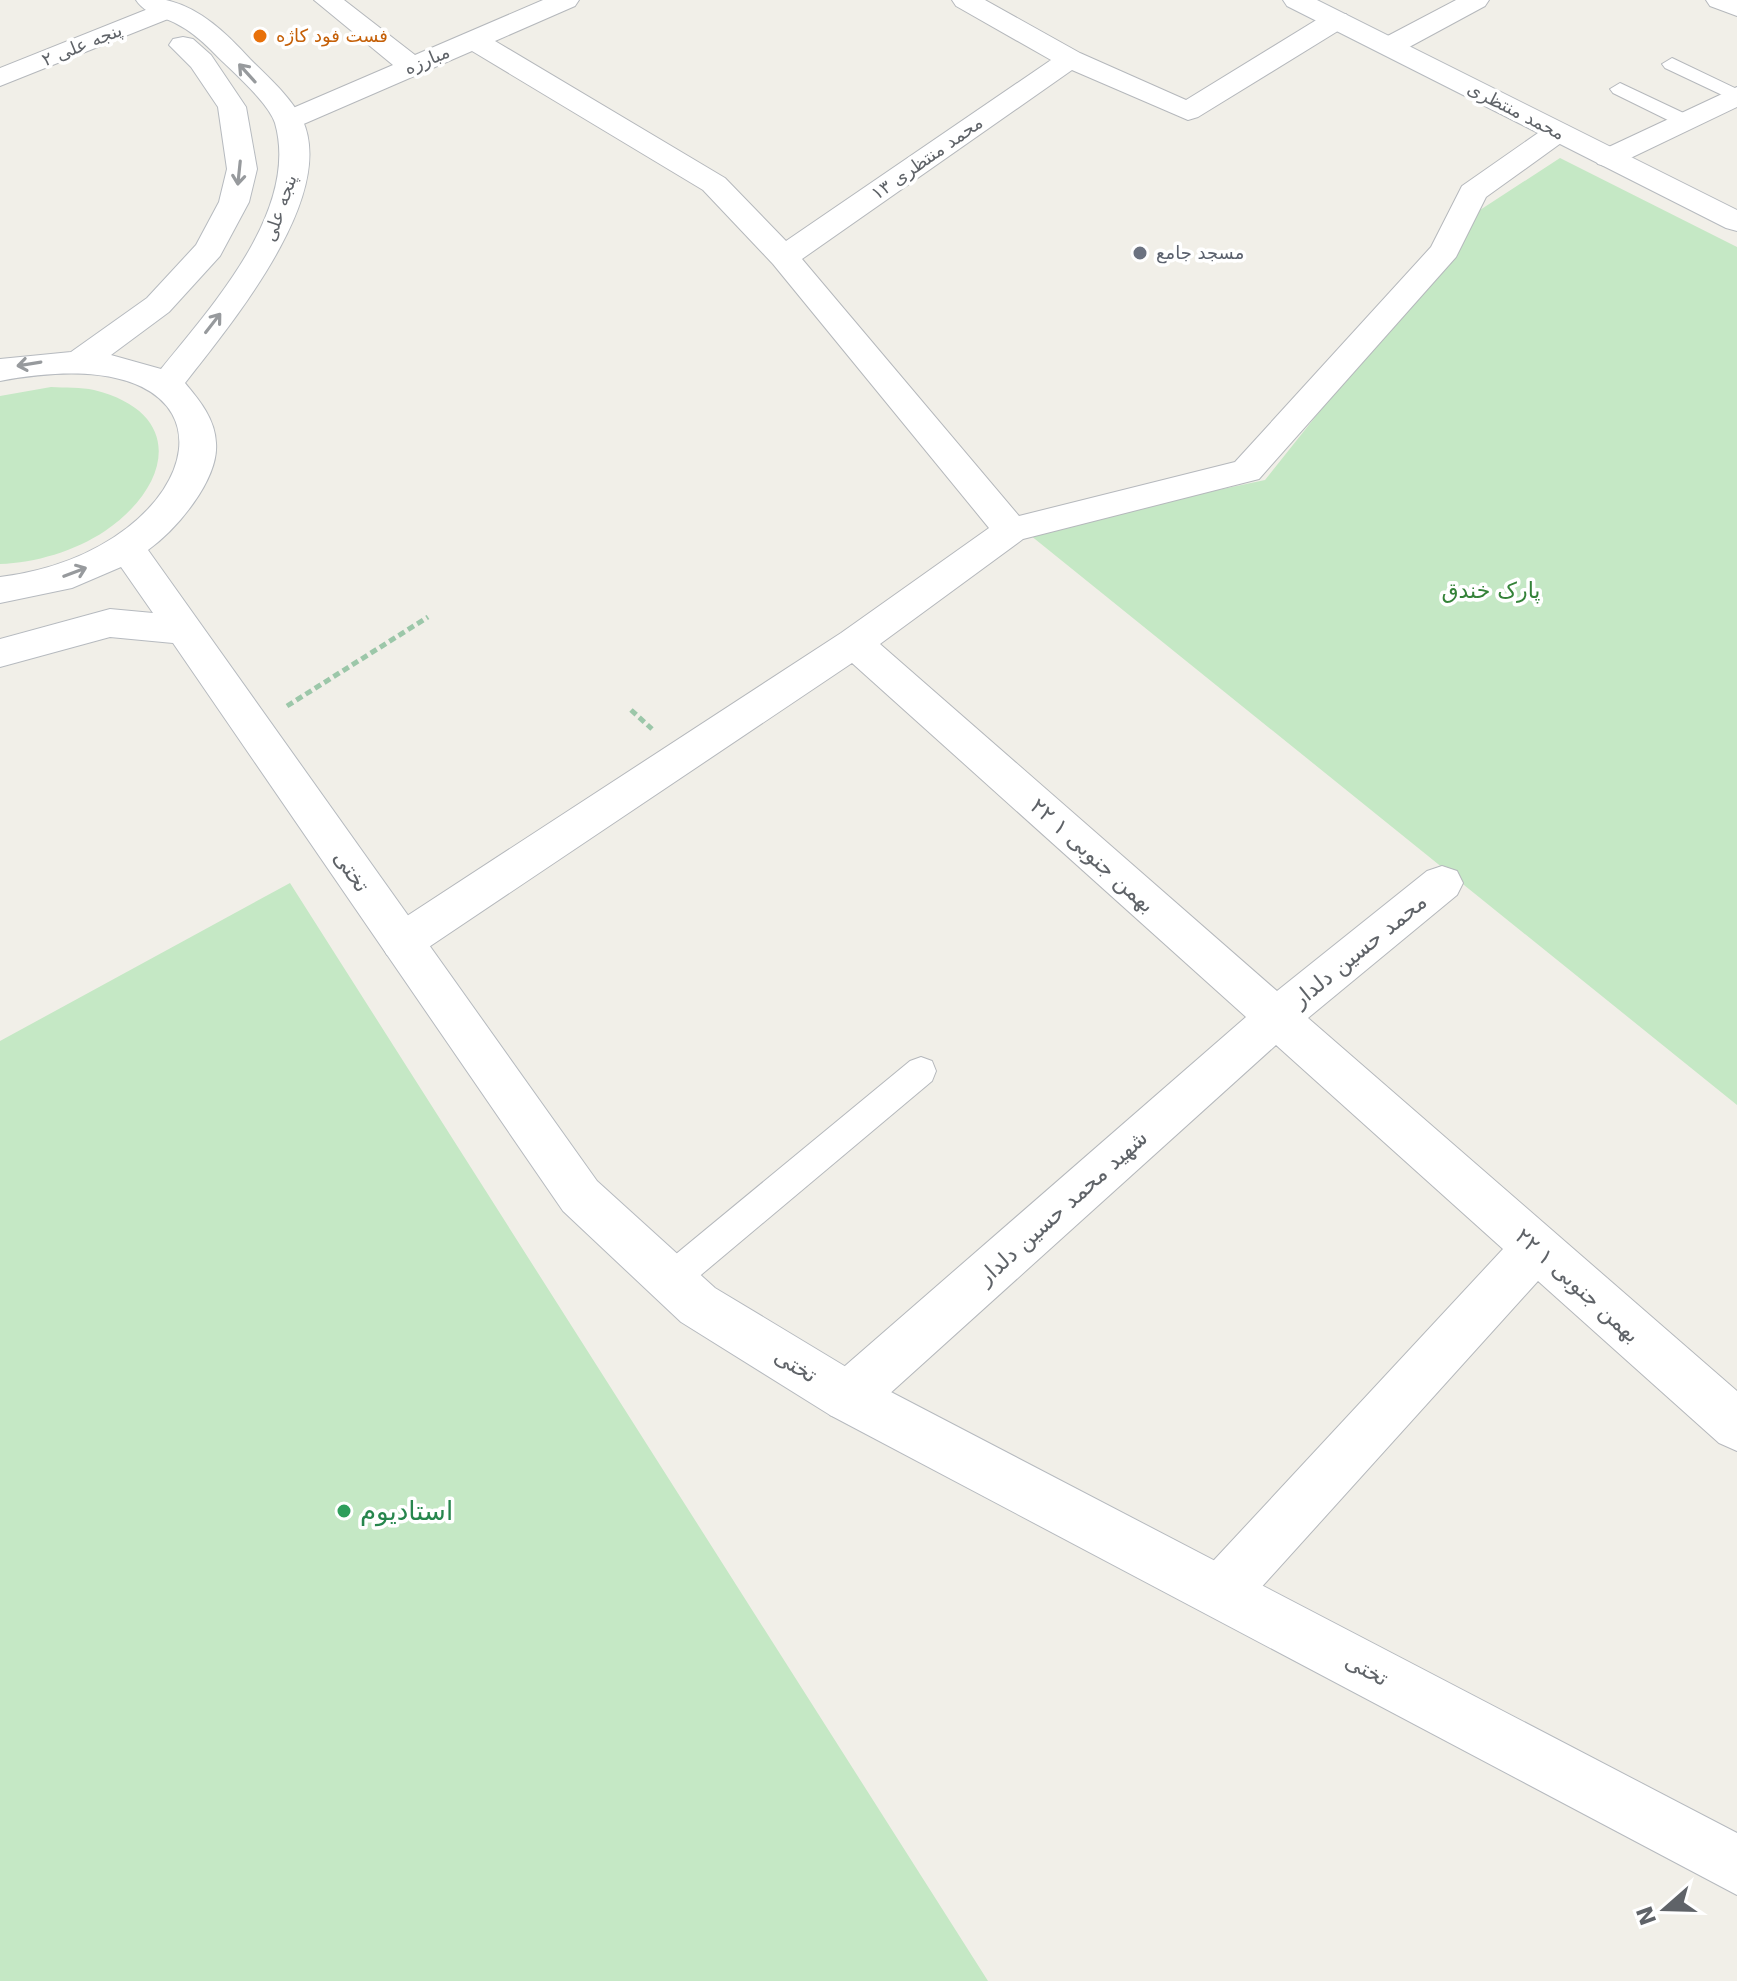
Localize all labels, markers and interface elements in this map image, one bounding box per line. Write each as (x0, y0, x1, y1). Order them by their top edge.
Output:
street label: پنجه علی ۲ (39, 19, 125, 71)
place label: فست فود کاژه (276, 25, 388, 47)
marker: فست فود کاژه (251, 27, 269, 45)
street label: مبارزه (401, 41, 453, 78)
one-way arrow (239, 64, 257, 84)
street label: محمد منتظری (1464, 77, 1568, 145)
street label: محمد منتظری ۱۳ (867, 111, 987, 205)
one-way arrow (232, 160, 247, 186)
street label: پنجه علی (258, 172, 302, 244)
place label: مسجد جامع (1156, 242, 1244, 264)
marker: مسجد جامع (1131, 244, 1149, 262)
one-way arrow (205, 313, 222, 334)
one-way arrow (17, 357, 42, 372)
one-way arrow (62, 564, 87, 578)
park label: پارک خندق (1442, 578, 1541, 604)
street label: ۲۲ بهمن جنوبی ۱ (1025, 793, 1160, 918)
street label: تختی (328, 846, 375, 897)
street label: محمد حسین دلدار (1286, 889, 1432, 1013)
street label: شهید محمد حسین دلدار (972, 1125, 1152, 1291)
street label: ۲۲ بهمن جنوبی ۱ (1510, 1223, 1645, 1348)
street label: تختی (770, 1343, 822, 1388)
place label: استادیوم (360, 1496, 453, 1527)
marker: استادیوم (335, 1502, 353, 1520)
street label: تختی (1341, 1648, 1393, 1691)
north arrow (1625, 1869, 1705, 1949)
text: N (1632, 1903, 1662, 1929)

